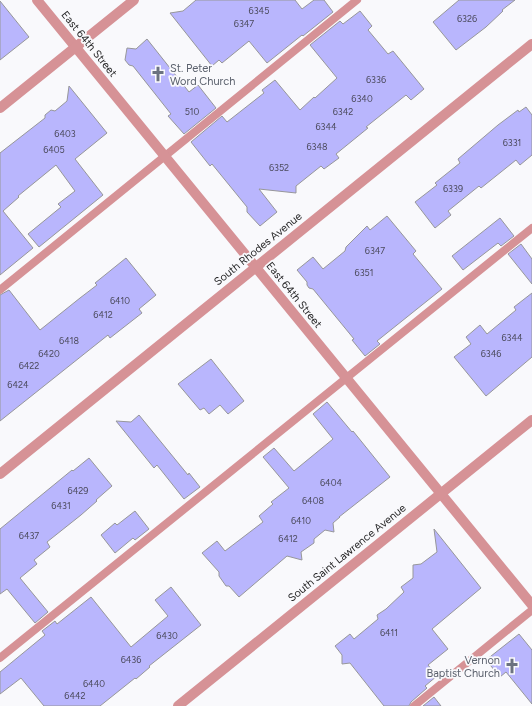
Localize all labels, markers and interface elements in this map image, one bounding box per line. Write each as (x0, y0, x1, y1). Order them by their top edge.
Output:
house number: 6345 (249, 5, 269, 16)
street label: East 64th Street (58, 8, 120, 80)
house number: 6326 (457, 13, 477, 24)
house number: 6347 (234, 18, 254, 29)
place label: St. Peter Word Church (170, 62, 235, 88)
church icon: St. Peter Word Church (149, 65, 167, 83)
house number: 6336 (366, 74, 386, 85)
house number: 6340 (351, 93, 373, 104)
house number: 510 (185, 106, 200, 117)
house number: 6342 (333, 106, 353, 117)
house number: 6344 (315, 121, 337, 132)
house number: 6403 (54, 128, 76, 139)
house number: 6331 (503, 137, 521, 148)
house number: 6348 (306, 141, 328, 152)
house number: 6405 (43, 144, 65, 155)
house number: 6352 (269, 162, 289, 173)
house number: 6339 (443, 183, 463, 194)
street label: South Rhodes Avenue (211, 210, 305, 288)
house number: 6347 (365, 245, 385, 256)
street label: East 64th Street (263, 259, 325, 331)
house number: 6351 (355, 267, 373, 278)
house number: 6410 (110, 295, 130, 306)
house number: 6412 (93, 309, 113, 320)
house number: 6344 (501, 332, 523, 343)
house number: 6418 (59, 335, 79, 346)
house number: 6420 (38, 348, 60, 359)
house number: 6346 (481, 348, 501, 359)
house number: 6422 (19, 360, 39, 371)
house number: 6424 (7, 379, 29, 390)
house number: 6404 (320, 477, 342, 488)
house number: 6429 (68, 485, 88, 496)
house number: 6408 (302, 495, 324, 506)
house number: 6431 (51, 500, 71, 511)
street label: South Saint Lawrence Avenue (285, 501, 409, 605)
house number: 6410 (291, 515, 311, 526)
house number: 6437 (19, 530, 39, 541)
house number: 6412 (278, 533, 298, 544)
house number: 6411 (380, 627, 398, 638)
house number: 6430 (156, 630, 178, 641)
house number: 6436 (121, 654, 141, 665)
place label: Vernon Baptist Church (426, 654, 500, 680)
church icon: Vernon Baptist Church (503, 657, 521, 675)
house number: 6440 (83, 678, 105, 689)
house number: 6442 (64, 690, 86, 701)

